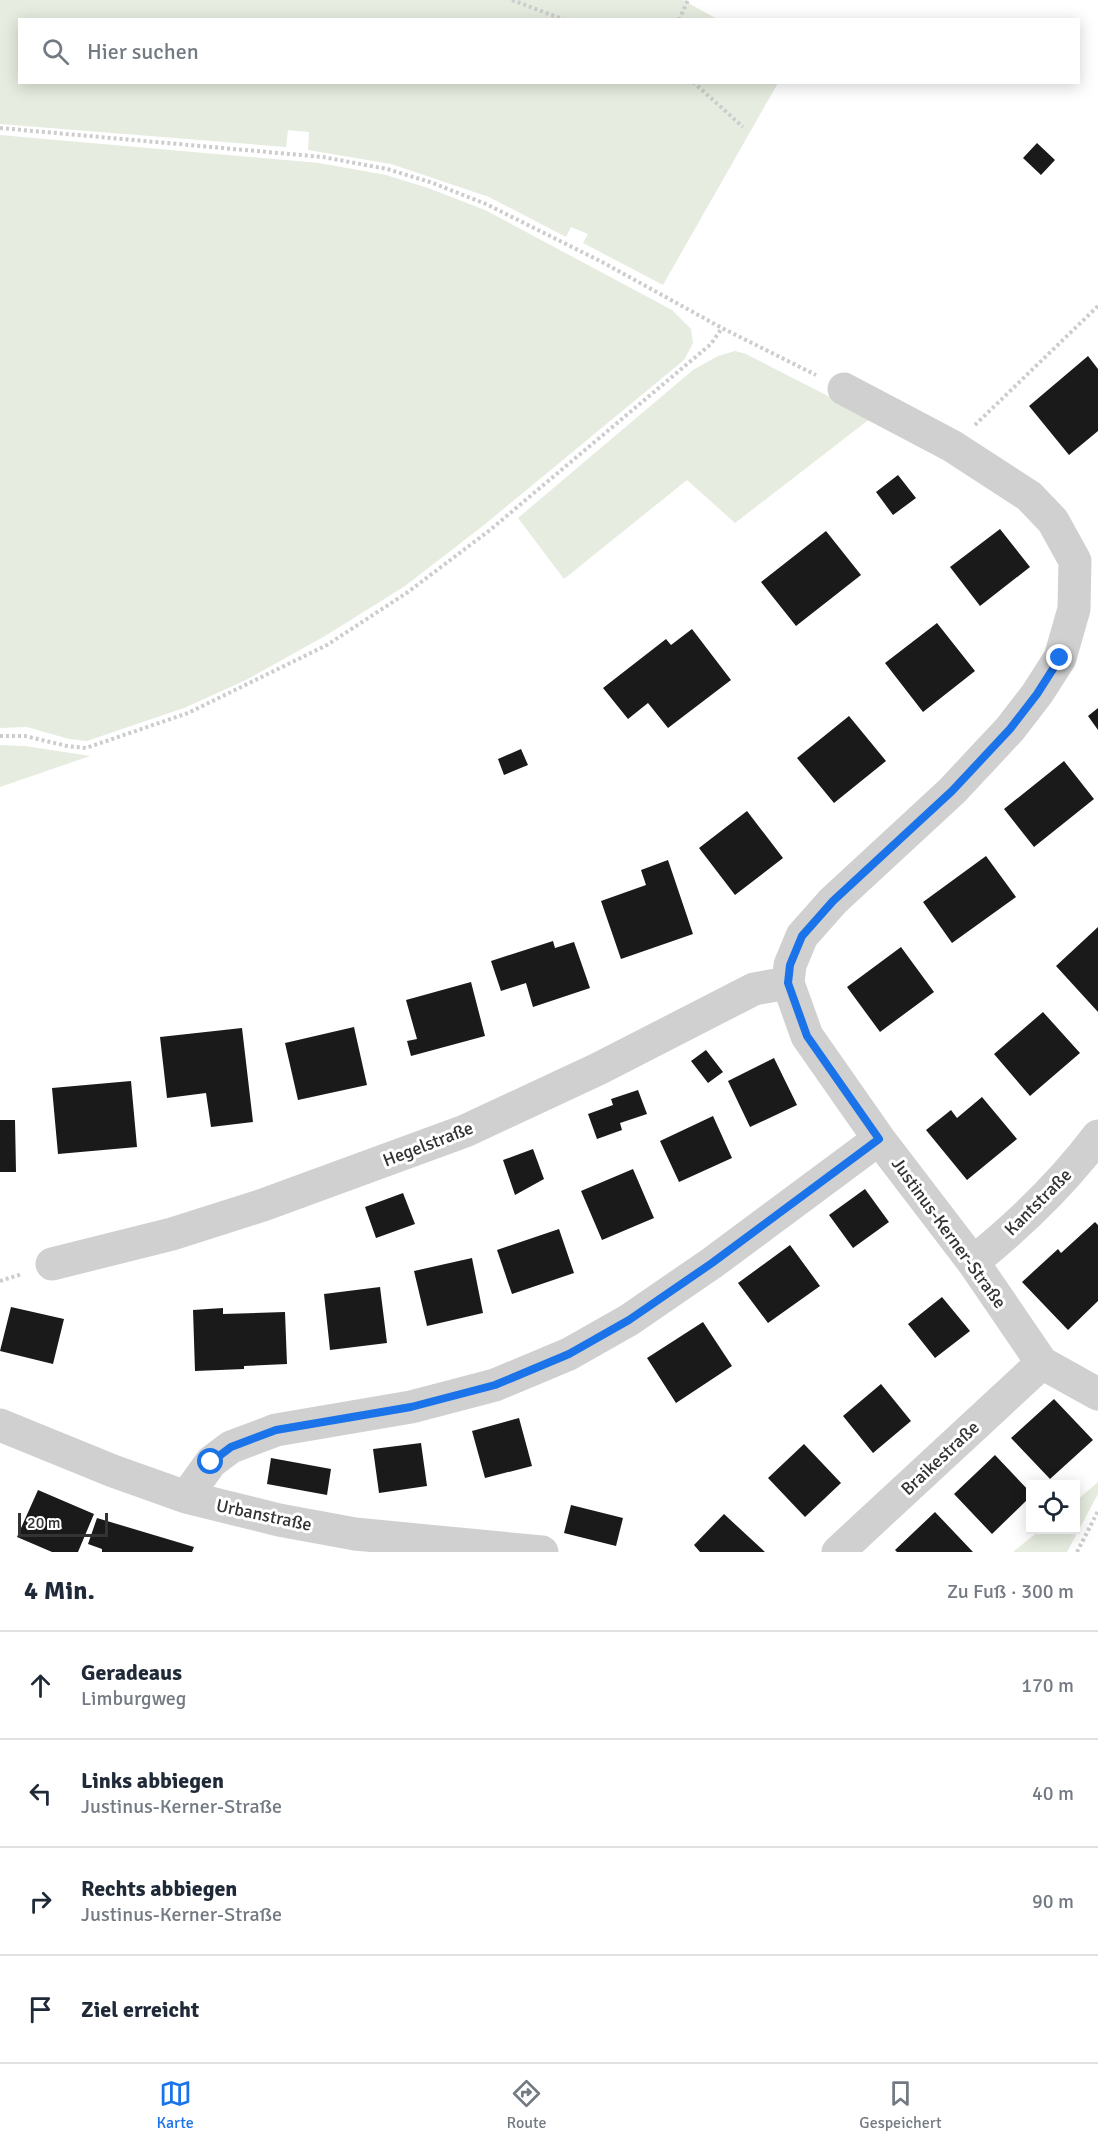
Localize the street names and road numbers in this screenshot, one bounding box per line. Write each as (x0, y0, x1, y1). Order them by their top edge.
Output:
street label: Hegelstraße (380, 1117, 476, 1171)
street label: Justinus-Kerner-Straße (887, 1153, 1011, 1313)
street label: Kantstraße (1000, 1164, 1076, 1240)
street label: Braikestraße (896, 1416, 984, 1500)
street label: Urbanstraße (214, 1494, 314, 1536)

